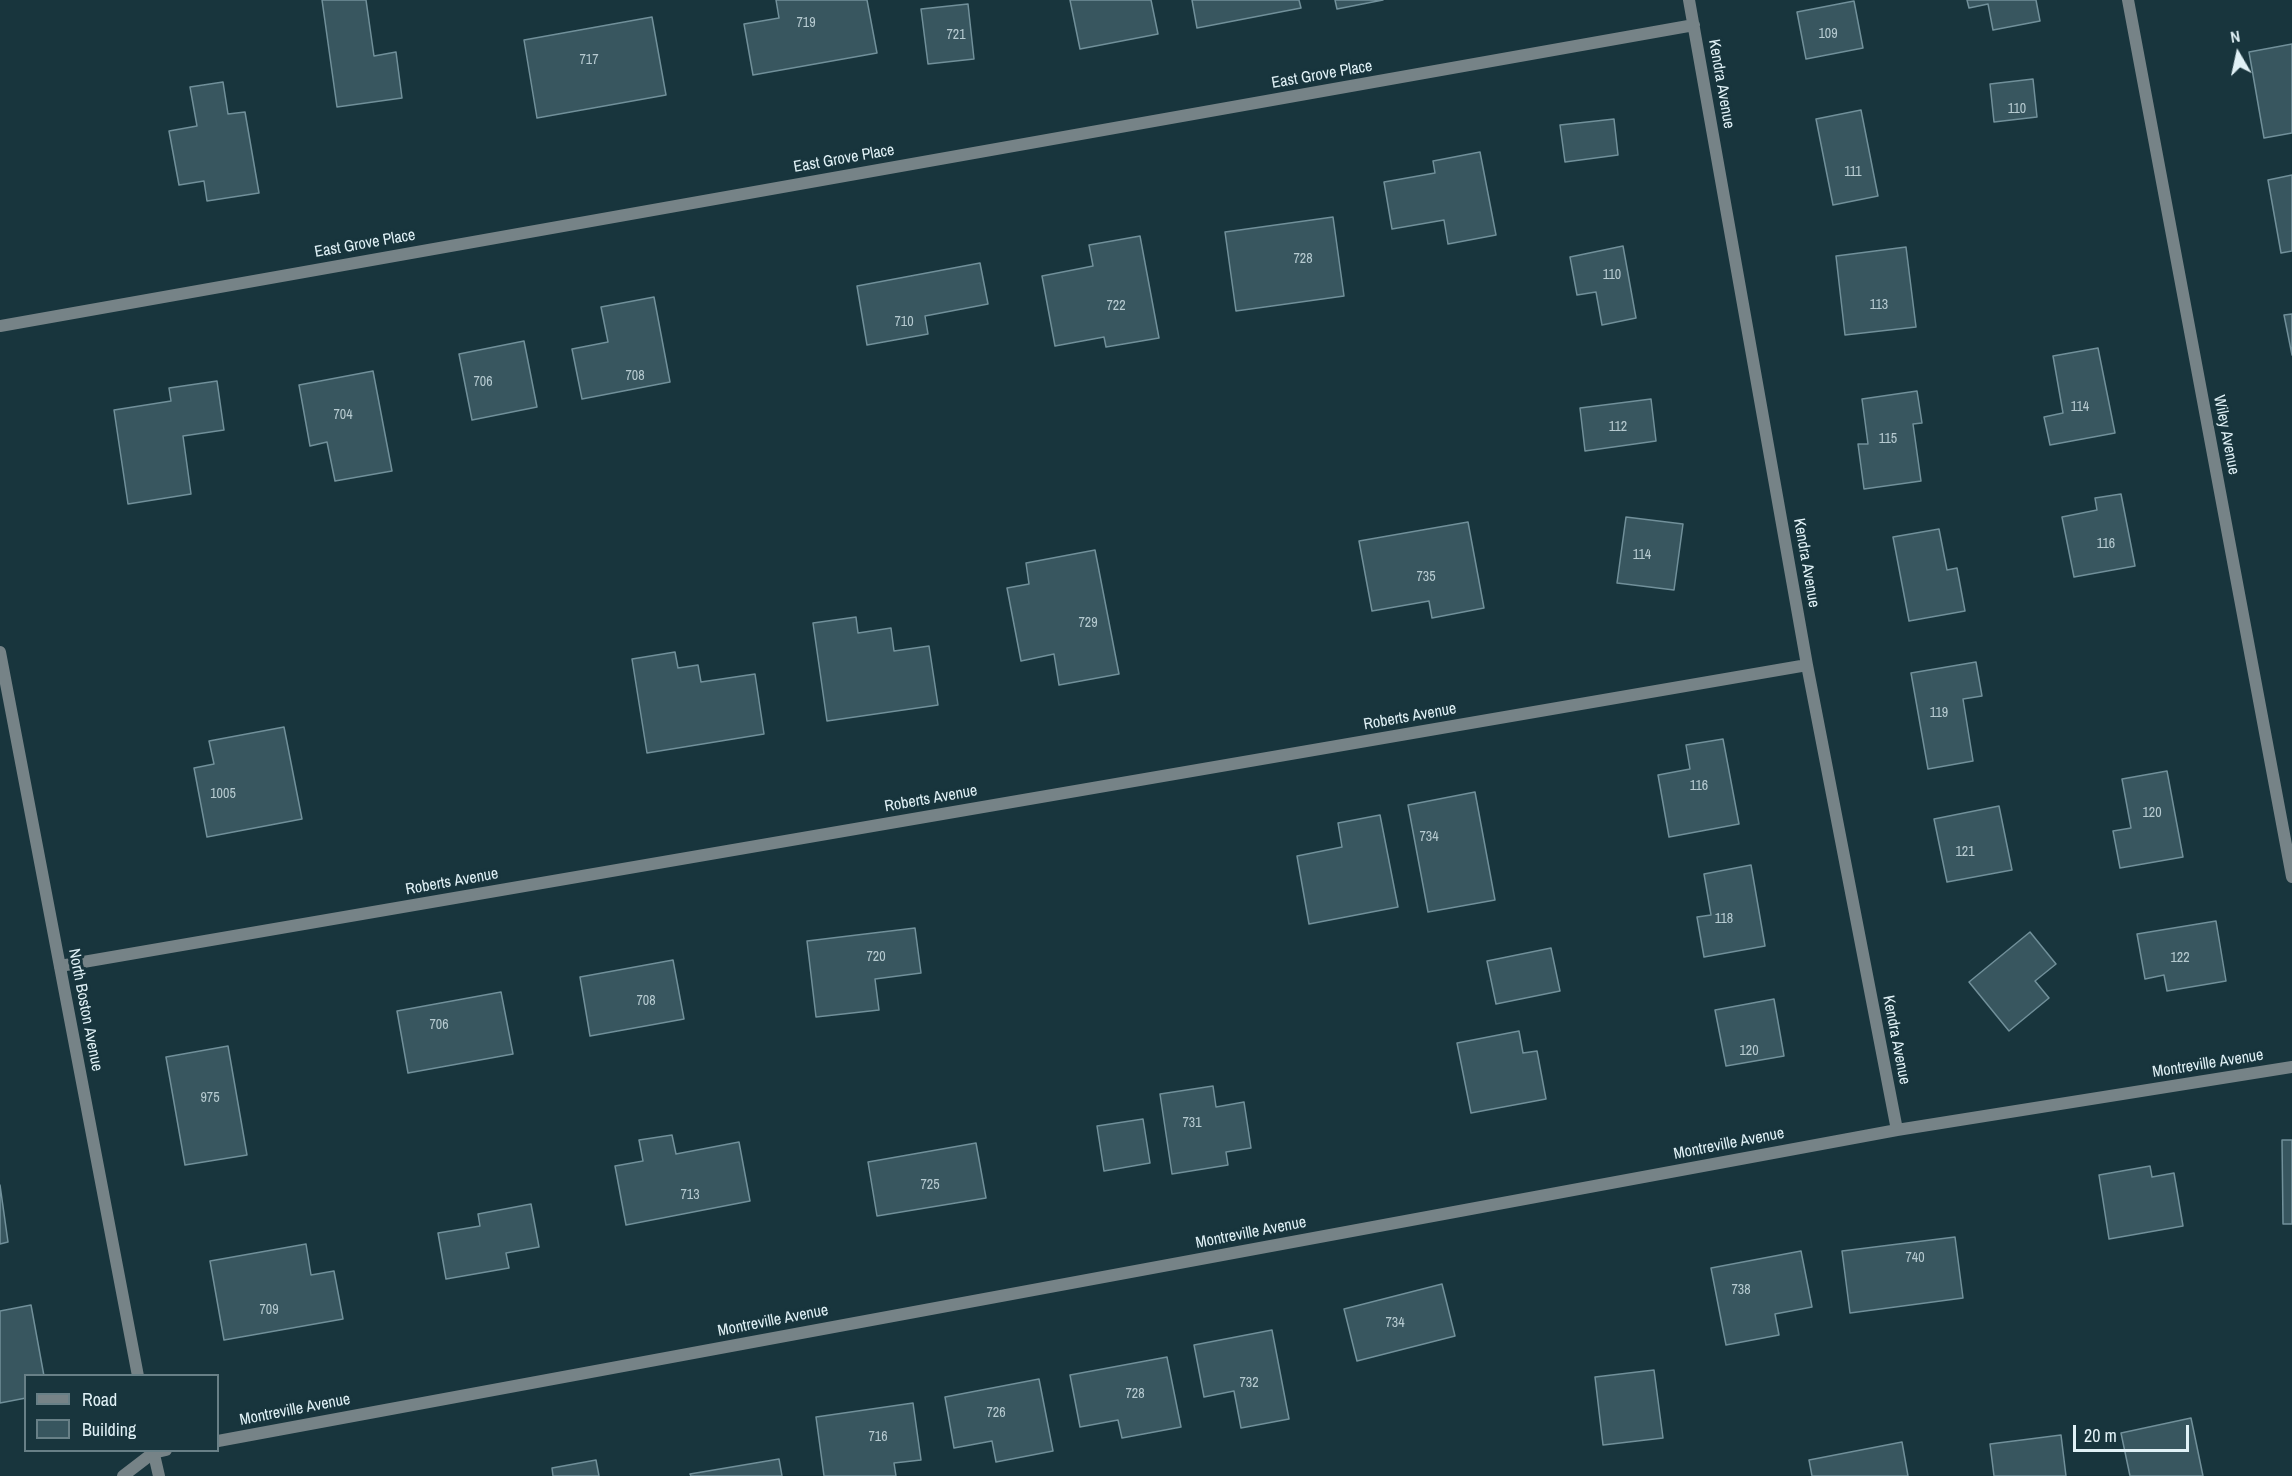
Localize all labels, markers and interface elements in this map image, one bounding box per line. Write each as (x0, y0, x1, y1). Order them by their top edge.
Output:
house number: 719 (796, 15, 816, 31)
north arrow (2208, 24, 2268, 84)
text: N (2229, 25, 2242, 48)
house number: 109 (1818, 26, 1838, 42)
house number: 721 (946, 27, 966, 43)
street label: Kendra Avenue (1704, 38, 1738, 130)
house number: 717 (579, 52, 599, 68)
street label: East Grove Place (1270, 57, 1374, 93)
house number: 110 (2008, 101, 2026, 117)
street label: East Grove Place (792, 141, 896, 177)
house number: 111 (1844, 164, 1862, 180)
street label: East Grove Place (313, 226, 417, 262)
house number: 728 (1293, 251, 1313, 267)
house number: 110 (1603, 267, 1621, 283)
house number: 113 (1870, 297, 1888, 313)
house number: 722 (1106, 298, 1126, 314)
house number: 710 (894, 314, 914, 330)
house number: 708 (625, 368, 645, 384)
house number: 706 (473, 374, 493, 390)
street label: Wiley Avenue (2209, 394, 2243, 476)
house number: 114 (2071, 399, 2089, 415)
house number: 704 (333, 407, 353, 423)
house number: 112 (1609, 419, 1627, 435)
house number: 115 (1879, 431, 1897, 447)
street label: Kendra Avenue (1789, 517, 1823, 609)
house number: 116 (2097, 536, 2115, 552)
house number: 114 (1633, 547, 1651, 563)
house number: 735 (1416, 569, 1436, 585)
house number: 729 (1078, 615, 1098, 631)
street label: Roberts Avenue (1362, 699, 1458, 735)
house number: 119 (1930, 705, 1948, 721)
house number: 116 (1690, 778, 1708, 794)
street label: Roberts Avenue (883, 781, 979, 817)
house number: 1005 (210, 786, 236, 802)
house number: 120 (2142, 805, 2162, 821)
house number: 734 (1419, 829, 1439, 845)
house number: 121 (1955, 844, 1975, 860)
street label: Roberts Avenue (404, 864, 500, 900)
house number: 118 (1715, 911, 1733, 927)
street label: North Boston Avenue (64, 947, 106, 1073)
house number: 720 (866, 949, 886, 965)
house number: 122 (2170, 950, 2190, 966)
house number: 708 (636, 993, 656, 1009)
street label: Kendra Avenue (1878, 994, 1914, 1086)
house number: 706 (429, 1017, 449, 1033)
house number: 120 (1739, 1043, 1759, 1059)
street label: Montreville Avenue (2151, 1046, 2265, 1082)
house number: 975 (200, 1090, 220, 1106)
house number: 731 (1182, 1115, 1202, 1131)
street label: Montreville Avenue (1672, 1124, 1786, 1164)
house number: 725 (920, 1177, 940, 1193)
house number: 713 (680, 1187, 700, 1203)
street label: Montreville Avenue (1194, 1213, 1308, 1253)
house number: 740 (1905, 1250, 1925, 1266)
house number: 738 (1731, 1282, 1751, 1298)
street label: Montreville Avenue (716, 1301, 830, 1341)
house number: 709 (259, 1302, 279, 1318)
house number: 734 (1385, 1315, 1405, 1331)
legend (24, 1374, 219, 1452)
house number: 732 (1239, 1375, 1259, 1391)
house number: 728 (1125, 1386, 1145, 1402)
text: Road (82, 1387, 117, 1412)
street label: Montreville Avenue (238, 1390, 352, 1430)
house number: 726 (986, 1405, 1006, 1421)
scale bar (2076, 1413, 2192, 1451)
text: Building (82, 1417, 136, 1442)
text: 20 m (2084, 1423, 2117, 1448)
house number: 716 (868, 1429, 888, 1445)

